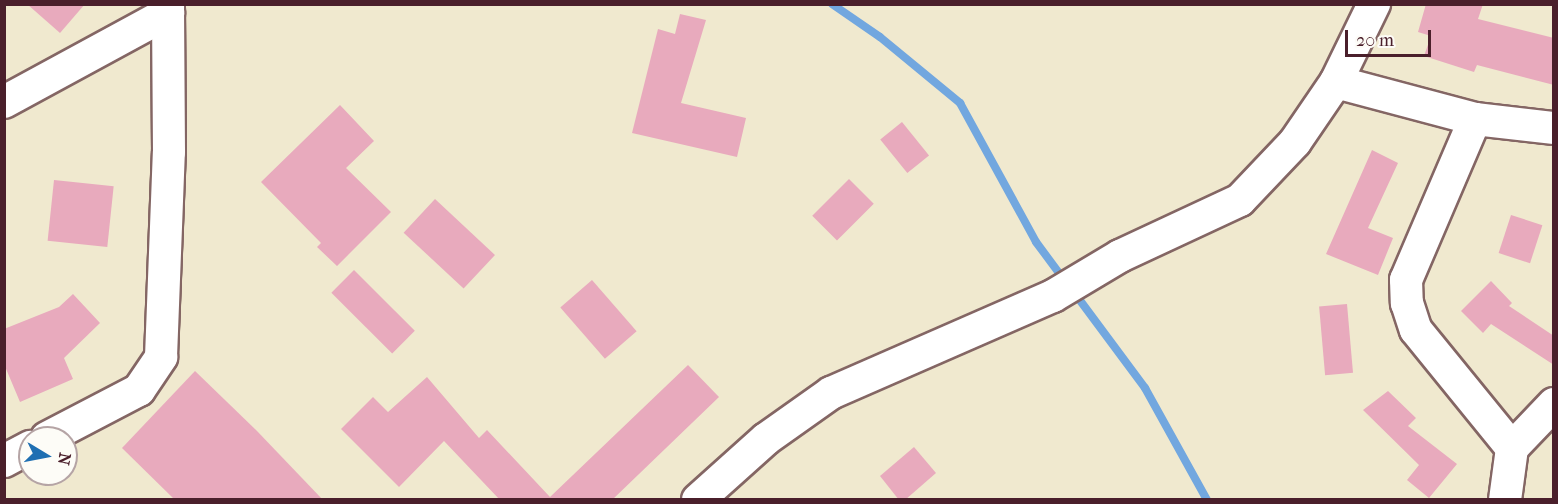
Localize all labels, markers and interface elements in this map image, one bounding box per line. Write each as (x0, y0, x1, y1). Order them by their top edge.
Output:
scale bar (1348, 18, 1434, 56)
text: 20 m (1356, 30, 1394, 51)
north arrow (18, 426, 78, 486)
text: N (54, 451, 75, 466)

